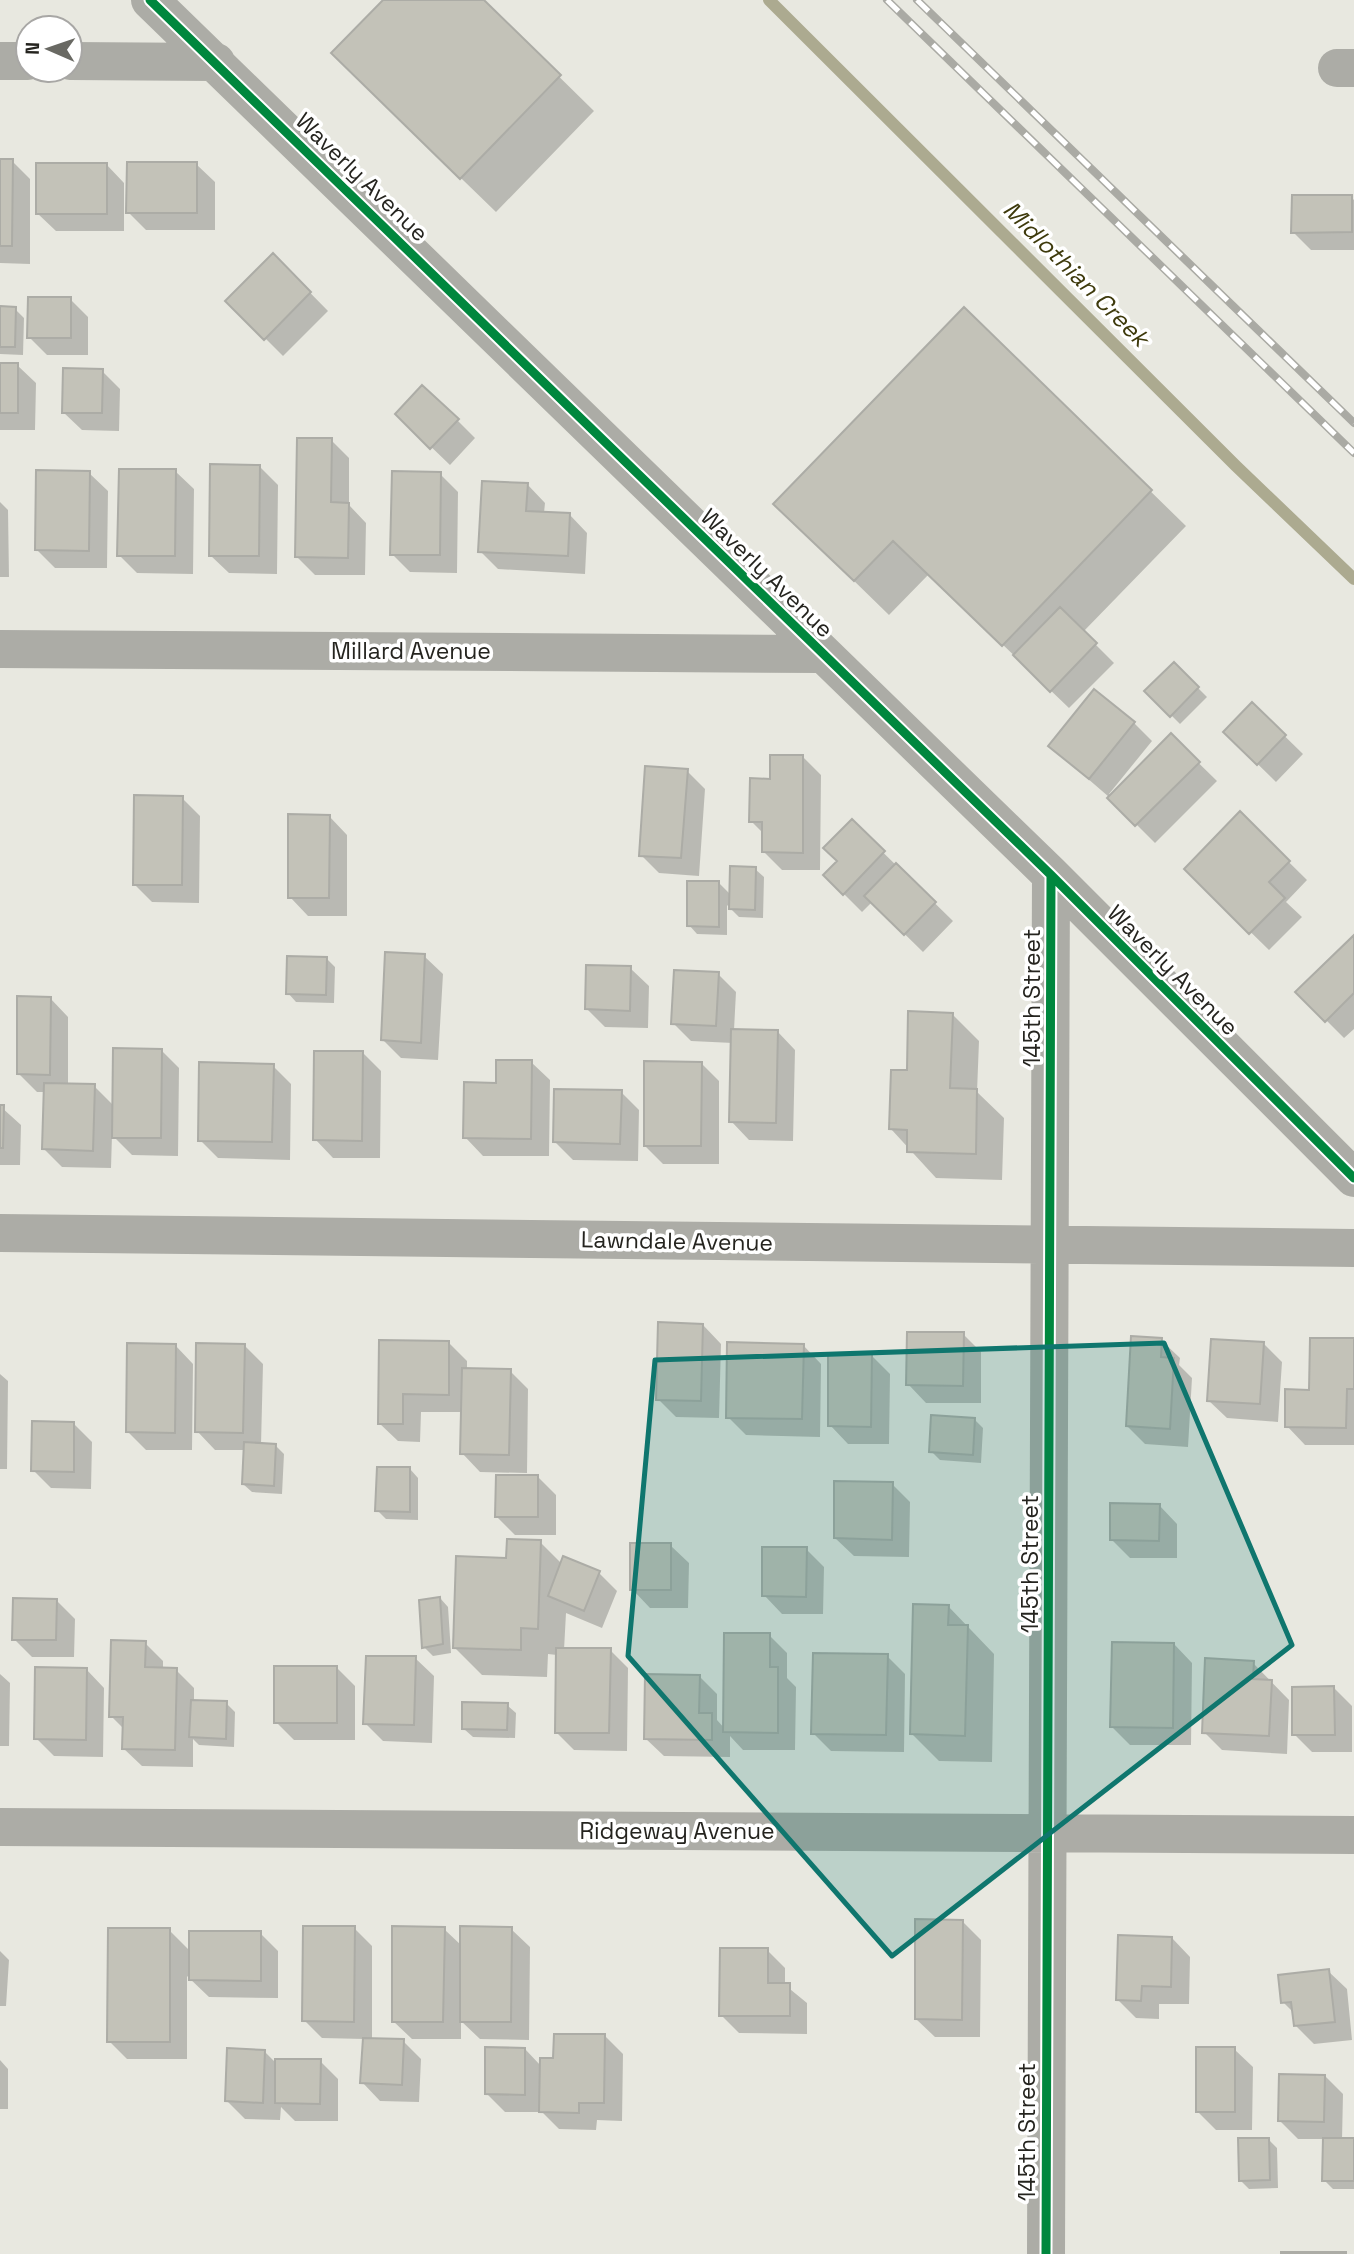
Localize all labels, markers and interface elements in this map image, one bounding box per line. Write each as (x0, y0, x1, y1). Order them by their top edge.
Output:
north arrow (14, 14, 84, 84)
text: N (20, 42, 45, 55)
street label: Waverly Avenue (289, 106, 435, 248)
water label: Midlothian Creek (997, 194, 1158, 355)
street label: Waverly Avenue (694, 502, 840, 644)
street label: Millard Avenue (331, 636, 491, 666)
street label: Waverly Avenue (1101, 898, 1245, 1042)
street label: 145th Street (1017, 929, 1047, 1067)
street label: Lawndale Avenue (581, 1224, 773, 1258)
street label: 145th Street (1015, 1495, 1045, 1633)
street label: Ridgeway Avenue (579, 1816, 775, 1846)
street label: 145th Street (1012, 2063, 1042, 2201)

